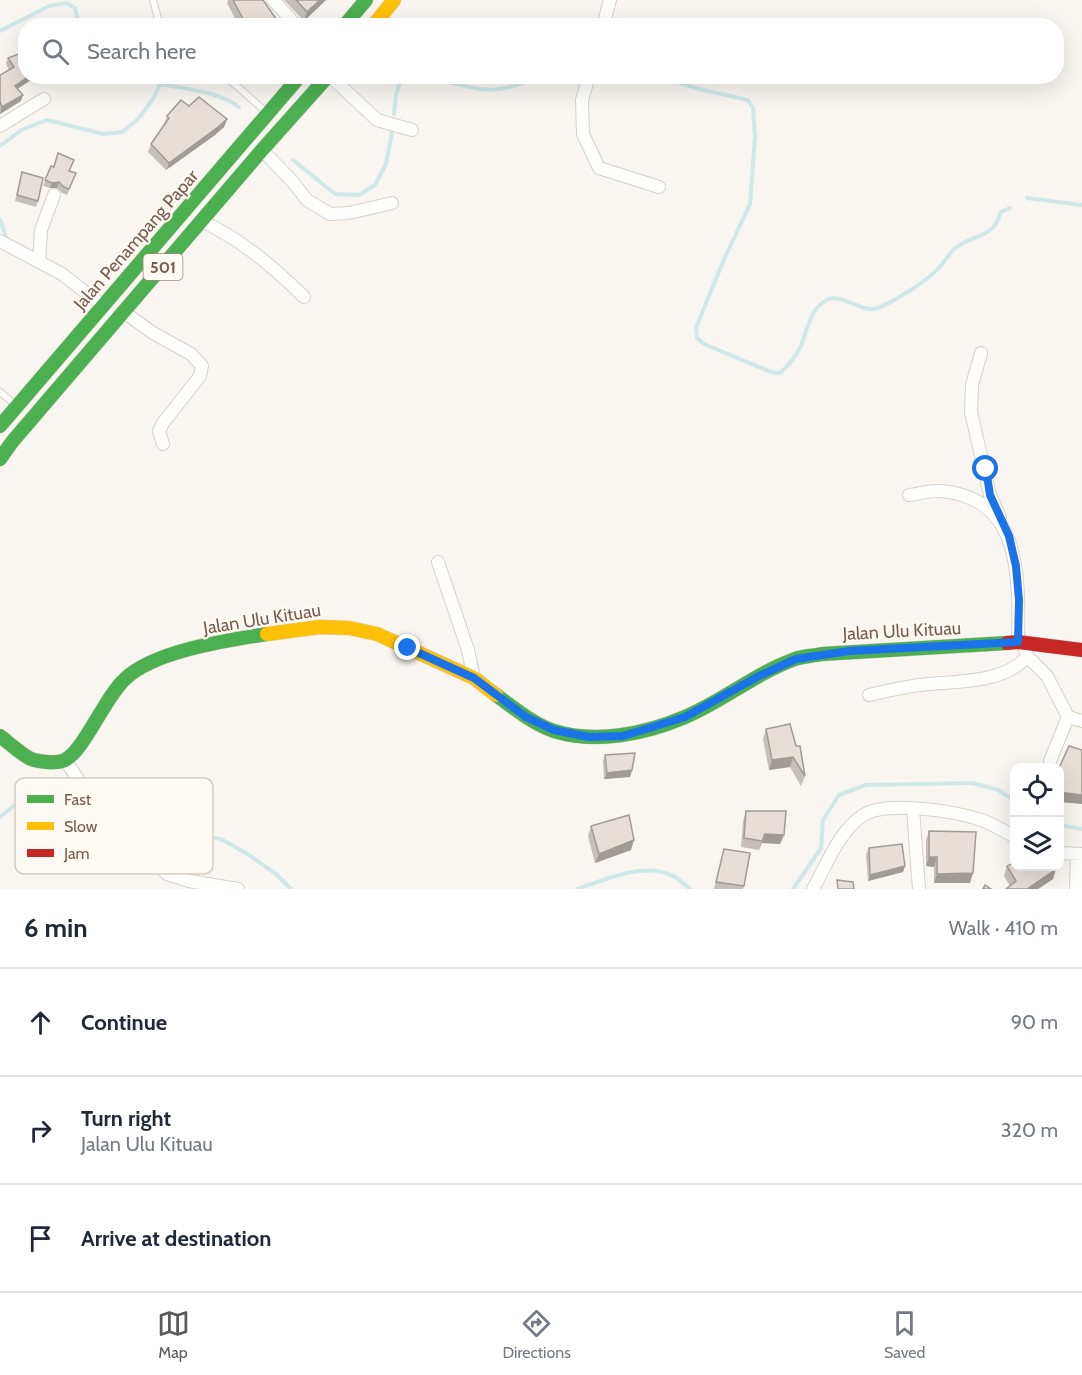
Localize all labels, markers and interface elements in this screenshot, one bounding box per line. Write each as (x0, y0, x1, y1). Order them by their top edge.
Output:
search box (18, 18, 1064, 84)
icon: search (39, 35, 72, 68)
text: Search here (87, 38, 196, 65)
street label: Jalan Penampang Papar (68, 165, 203, 315)
road number: 501 (144, 254, 182, 280)
route start (972, 455, 998, 481)
street label: Jalan Ulu Kituau (201, 599, 322, 639)
street label: Jalan Ulu Kituau (841, 617, 962, 645)
route end (394, 634, 420, 660)
map controls (1010, 763, 1064, 871)
button: locate (1010, 763, 1064, 817)
legend (15, 778, 213, 874)
text: Fast (64, 790, 92, 809)
text: Slow (64, 817, 98, 836)
button: layers (1010, 817, 1064, 871)
text: Jam (63, 844, 90, 863)
text: 6 min (24, 912, 88, 944)
text: Walk · 410 m (949, 916, 1058, 940)
icon: ahead (24, 1006, 57, 1039)
text: Continue (81, 1009, 167, 1036)
text: 90 m (1011, 1010, 1058, 1034)
text: Turn right (81, 1105, 171, 1132)
icon: right (24, 1114, 57, 1147)
text: 320 m (1001, 1118, 1058, 1142)
text: Jalan Ulu Kituau (81, 1132, 213, 1156)
icon: arrive (24, 1222, 57, 1255)
text: Arrive at destination (81, 1225, 271, 1252)
tab: Map (157, 1307, 190, 1362)
tab: Directions (503, 1307, 571, 1362)
tab: Saved (884, 1307, 925, 1362)

